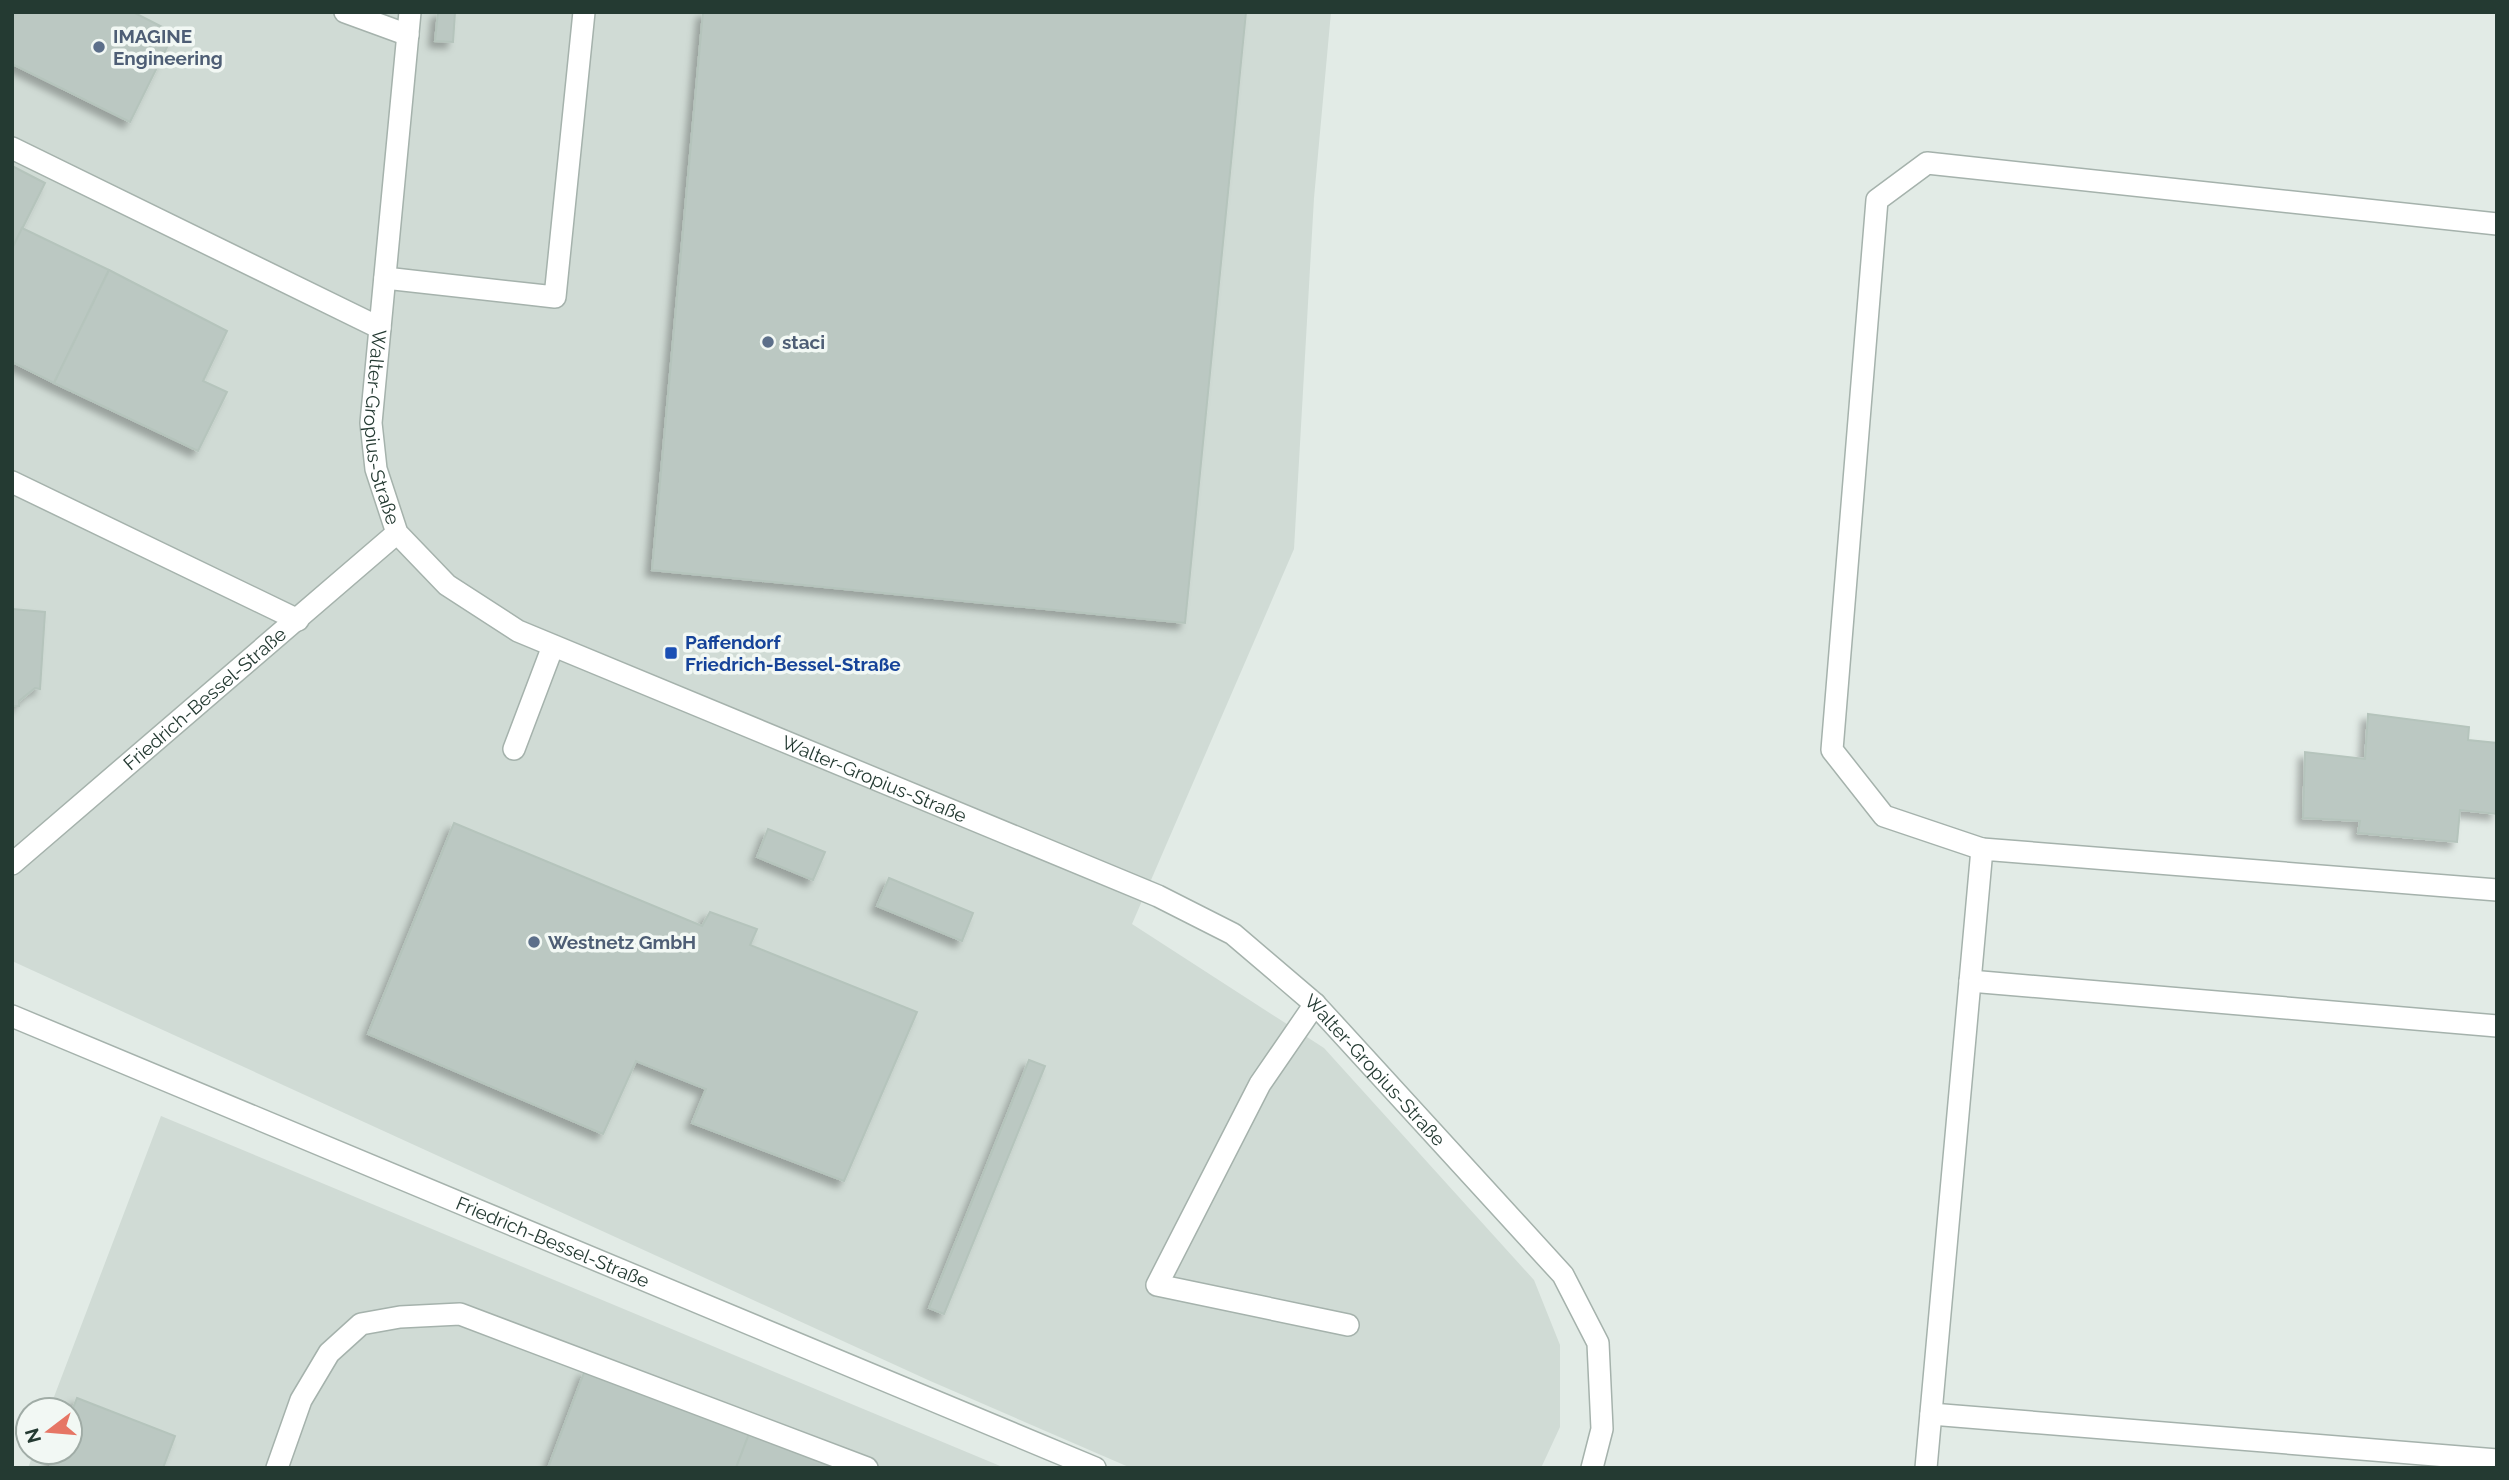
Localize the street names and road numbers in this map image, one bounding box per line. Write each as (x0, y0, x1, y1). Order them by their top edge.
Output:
street label: Walter-Gropius-Straße (360, 329, 404, 527)
street label: Friedrich-Bessel-Straße (119, 623, 290, 774)
street label: Walter-Gropius-Straße (779, 731, 970, 827)
street label: Walter-Gropius-Straße (1300, 989, 1450, 1150)
street label: Friedrich-Bessel-Straße (453, 1192, 653, 1292)

